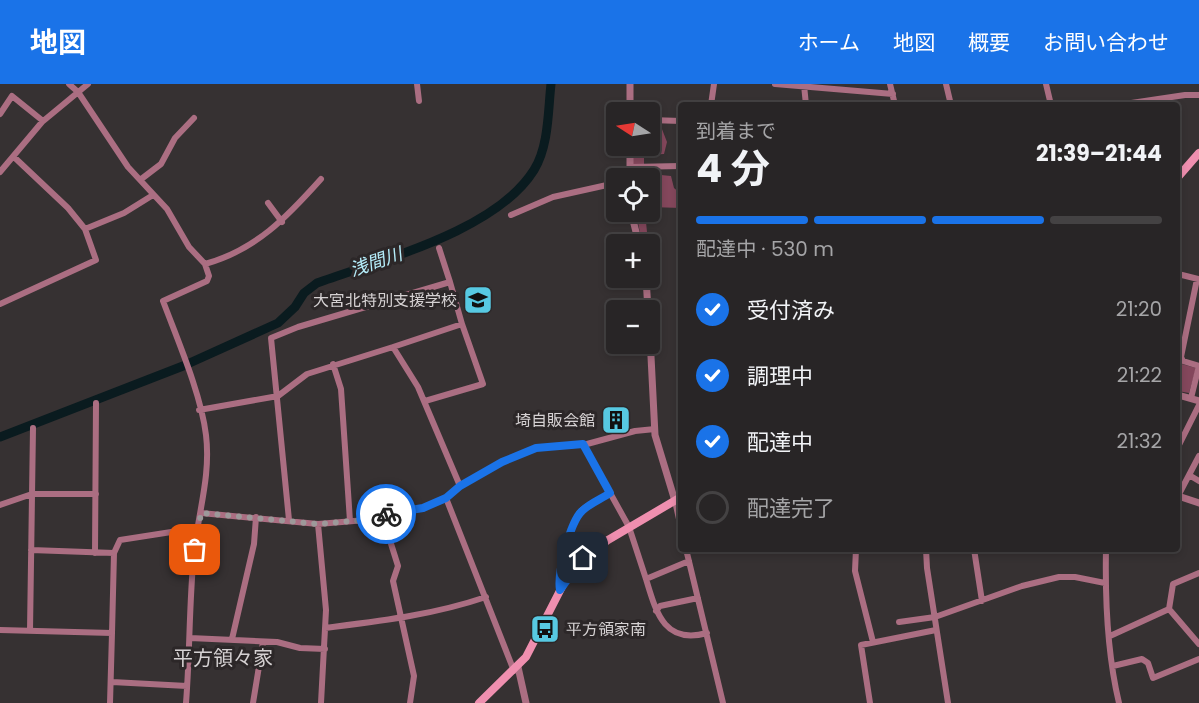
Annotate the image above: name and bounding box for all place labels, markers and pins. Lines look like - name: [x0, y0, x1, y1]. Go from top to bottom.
- school or university icon: 大宮北特別支援学校: [462, 284, 494, 316]
- place label: 大宮北特別支援学校: [313, 289, 457, 312]
- building icon: 埼自販会館: [600, 404, 632, 436]
- place label: 埼自販会館: [515, 409, 595, 432]
- pin: [169, 524, 220, 575]
- pin: [557, 532, 608, 583]
- bus stop icon: 平方領家南: [529, 613, 561, 645]
- place label: 平方領家南: [566, 618, 646, 641]

